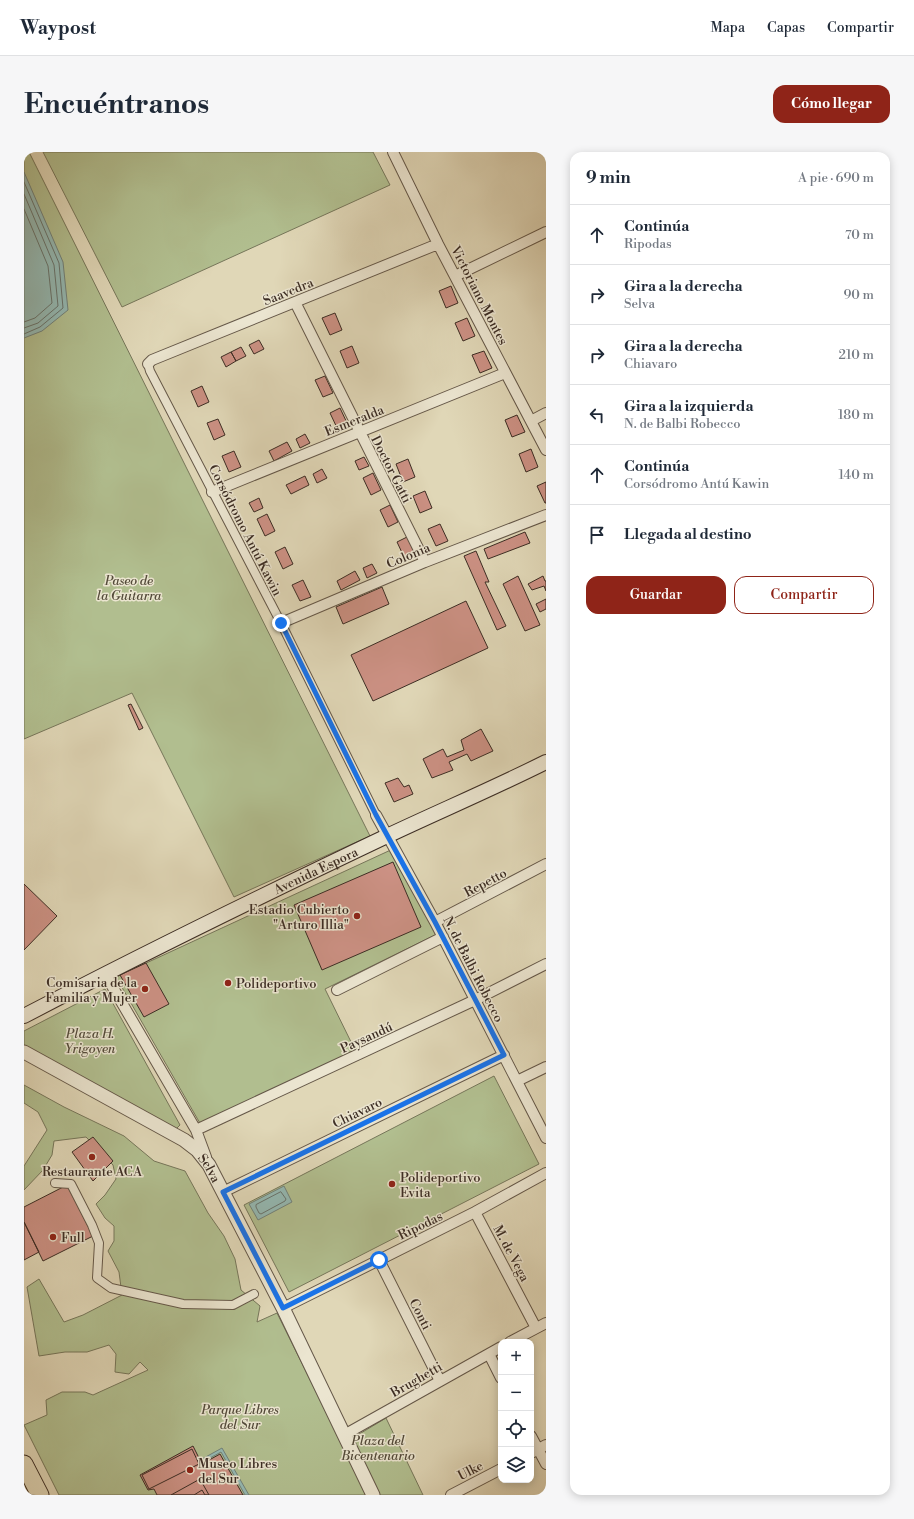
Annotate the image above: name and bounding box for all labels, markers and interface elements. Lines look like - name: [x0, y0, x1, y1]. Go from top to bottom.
- text: Waypost: [20, 16, 96, 40]
- text: Mapa: [710, 19, 745, 37]
- text: Capas: [767, 19, 805, 37]
- text: Compartir: [827, 19, 894, 37]
- button: Cómo llegar: [773, 85, 890, 123]
- text: Encuéntranos: [24, 87, 209, 122]
- text: 9 min: [586, 167, 631, 189]
- text: A pie · 690 m: [798, 170, 874, 186]
- text: Continúa: [624, 217, 689, 236]
- icon: ahead: [586, 224, 608, 246]
- text: 70 m: [845, 227, 874, 243]
- text: Ripodas: [624, 236, 672, 252]
- street label: Victoriano Montes: [447, 242, 511, 348]
- street label: Saavedra: [261, 274, 316, 309]
- text: Gira a la derecha: [624, 277, 743, 296]
- icon: right: [586, 284, 608, 306]
- text: 90 m: [843, 287, 874, 303]
- text: Selva: [624, 296, 655, 312]
- text: Gira a la derecha: [624, 337, 743, 356]
- icon: right: [586, 344, 608, 366]
- text: 210 m: [839, 347, 874, 363]
- text: Chiavaro: [624, 356, 677, 372]
- text: Gira a la izquierda: [624, 397, 754, 416]
- street label: Esmeralda: [322, 402, 387, 440]
- icon: left: [586, 404, 608, 426]
- text: 180 m: [838, 407, 874, 423]
- text: N. de Balbi Robecco: [624, 416, 741, 432]
- street label: Doctor Gatti: [367, 433, 415, 506]
- text: Continúa: [624, 457, 689, 476]
- street label: Corsódromo Antú Kawin: [205, 462, 285, 599]
- icon: ahead: [586, 464, 608, 486]
- text: 140 m: [838, 467, 874, 483]
- text: Corsódromo Antú Kawin: [624, 476, 769, 492]
- icon: arrive: [586, 524, 608, 546]
- text: Llegada al destino: [624, 525, 752, 544]
- street label: Colonia: [384, 539, 433, 572]
- park label: Paseo de la Guitarra: [97, 573, 162, 604]
- button: Guardar: [586, 576, 726, 614]
- button: Compartir: [734, 576, 874, 614]
- route end: [272, 614, 290, 632]
- street label: Avenida Espora: [270, 844, 361, 899]
- street label: Repetto: [461, 865, 509, 901]
- place label: Estadio Cubierto "Arturo Illia": [249, 902, 349, 933]
- marker: Estadio Cubierto "Arturo Illia": [352, 911, 362, 921]
- street label: N. de Balbi Robecco: [440, 914, 507, 1025]
- place label: Comisaria de la Familia y Mujer: [45, 975, 137, 1006]
- place label: Polideportivo: [236, 976, 317, 992]
- marker: Polideportivo: [223, 978, 233, 988]
- marker: Comisaria de la Familia y Mujer: [140, 984, 150, 994]
- street label: Paysandú: [338, 1019, 396, 1057]
- park label: Plaza H. Yrigoyen: [65, 1026, 116, 1057]
- street label: Chiavaro: [330, 1094, 385, 1132]
- street label: Selva: [194, 1151, 224, 1186]
- marker: Restaurante ACA: [87, 1152, 97, 1162]
- place label: Restaurante ACA: [42, 1164, 143, 1180]
- place label: Polideportivo Evita: [400, 1170, 481, 1201]
- marker: Polideportivo Evita: [387, 1179, 397, 1189]
- street label: Ripodas: [395, 1208, 446, 1244]
- street label: M. de Vega: [490, 1222, 533, 1285]
- place label: Full: [61, 1230, 85, 1246]
- marker: Full: [48, 1232, 58, 1242]
- route start: [370, 1251, 388, 1269]
- street label: Conti: [406, 1296, 435, 1333]
- map controls: [498, 1339, 534, 1483]
- button: +: [498, 1339, 534, 1375]
- street label: Brughetti: [387, 1359, 445, 1402]
- button: −: [498, 1375, 534, 1411]
- park label: Parque Libres del Sur: [200, 1402, 279, 1433]
- button: locate: [498, 1411, 534, 1447]
- park label: Plaza del Bicentenario: [340, 1433, 415, 1464]
- button: layers: [498, 1447, 534, 1483]
- place label: Museo Libres del Sur: [198, 1456, 278, 1487]
- street label: Ulke: [455, 1458, 486, 1484]
- marker: Museo Libres del Sur: [185, 1465, 195, 1475]

